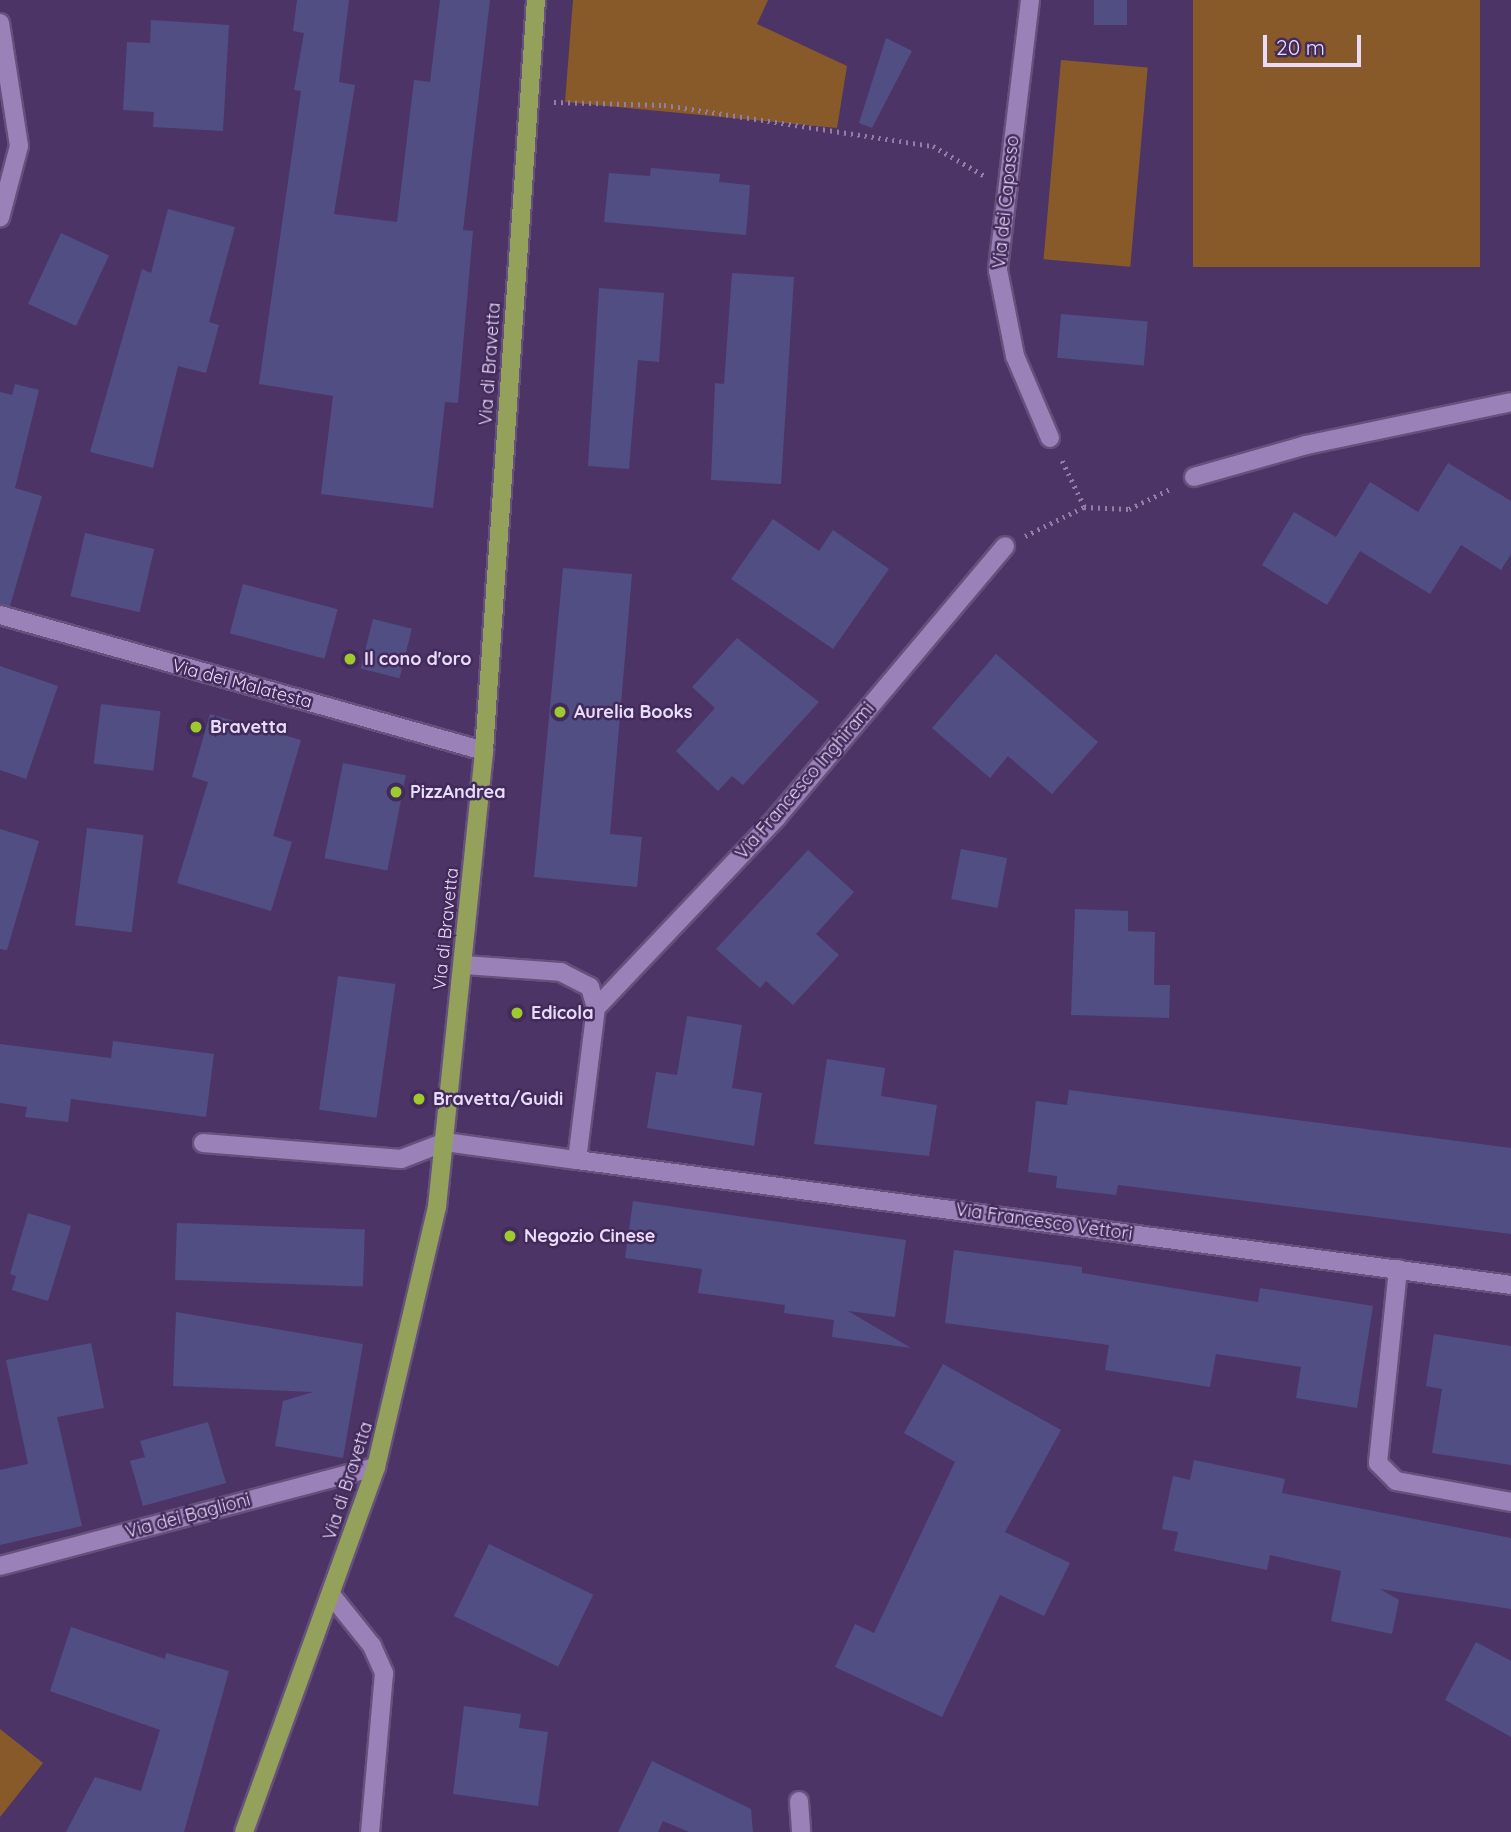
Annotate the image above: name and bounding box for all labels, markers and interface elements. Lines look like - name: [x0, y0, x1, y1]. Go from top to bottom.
- scale bar: [1266, 21, 1364, 65]
- text: 20 m: [1276, 34, 1325, 60]
- street label: Via dei Capasso: [988, 134, 1024, 270]
- street label: Via di Bravetta: [475, 302, 505, 426]
- place label: Il cono d'oro: [364, 648, 471, 670]
- marker: Il cono d'oro: [342, 651, 358, 667]
- street label: Via dei Malatesta: [170, 655, 314, 713]
- street label: Via Francesco Inghirami: [731, 698, 879, 864]
- place label: Aurelia Books: [574, 701, 692, 723]
- marker: Aurelia Books: [552, 704, 568, 720]
- place label: Bravetta: [210, 716, 287, 738]
- marker: Bravetta: [188, 719, 204, 735]
- place label: PizzAndrea: [410, 781, 505, 803]
- marker: PizzAndrea: [388, 784, 404, 800]
- street label: Via di Bravetta: [429, 867, 463, 991]
- place label: Edicola: [531, 1002, 594, 1024]
- marker: Edicola: [509, 1005, 525, 1021]
- place label: Bravetta/Guidi: [433, 1088, 563, 1110]
- marker: Bravetta/Guidi: [411, 1091, 427, 1107]
- street label: Via Francesco Vettori: [954, 1199, 1134, 1245]
- place label: Negozio Cinese: [524, 1225, 655, 1247]
- marker: Negozio Cinese: [502, 1228, 518, 1244]
- street label: Via di Bravetta: [319, 1419, 377, 1543]
- street label: Via dei Baglioni: [123, 1489, 253, 1543]

